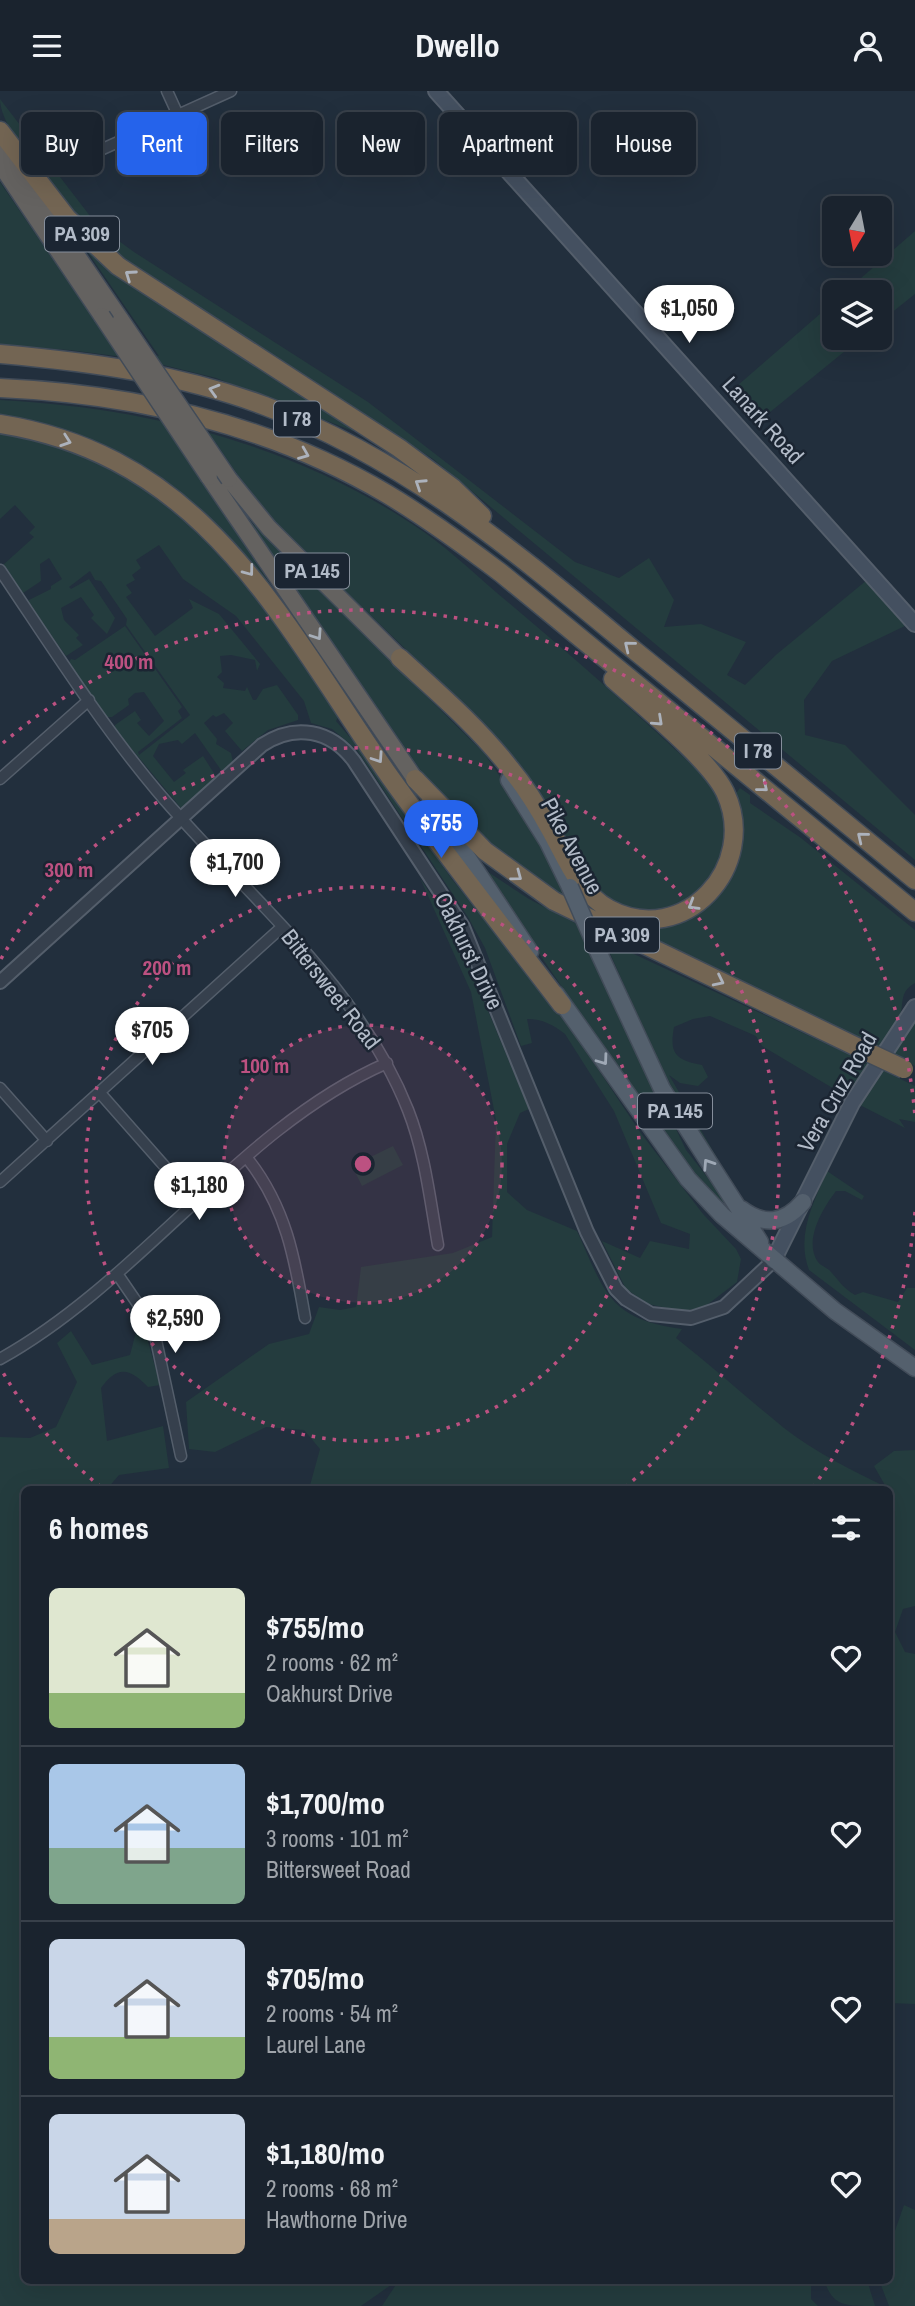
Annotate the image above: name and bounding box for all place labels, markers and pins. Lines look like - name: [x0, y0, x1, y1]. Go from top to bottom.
- pin: $1,050: [632, 285, 746, 345]
- pin: $755: [400, 801, 482, 860]
- pin: $1,700: [178, 839, 292, 899]
- pin: $705: [111, 1007, 193, 1067]
- centre of rings: [351, 1152, 375, 1176]
- pin: $1,180: [142, 1163, 256, 1222]
- pin: $2,590: [118, 1295, 232, 1355]

